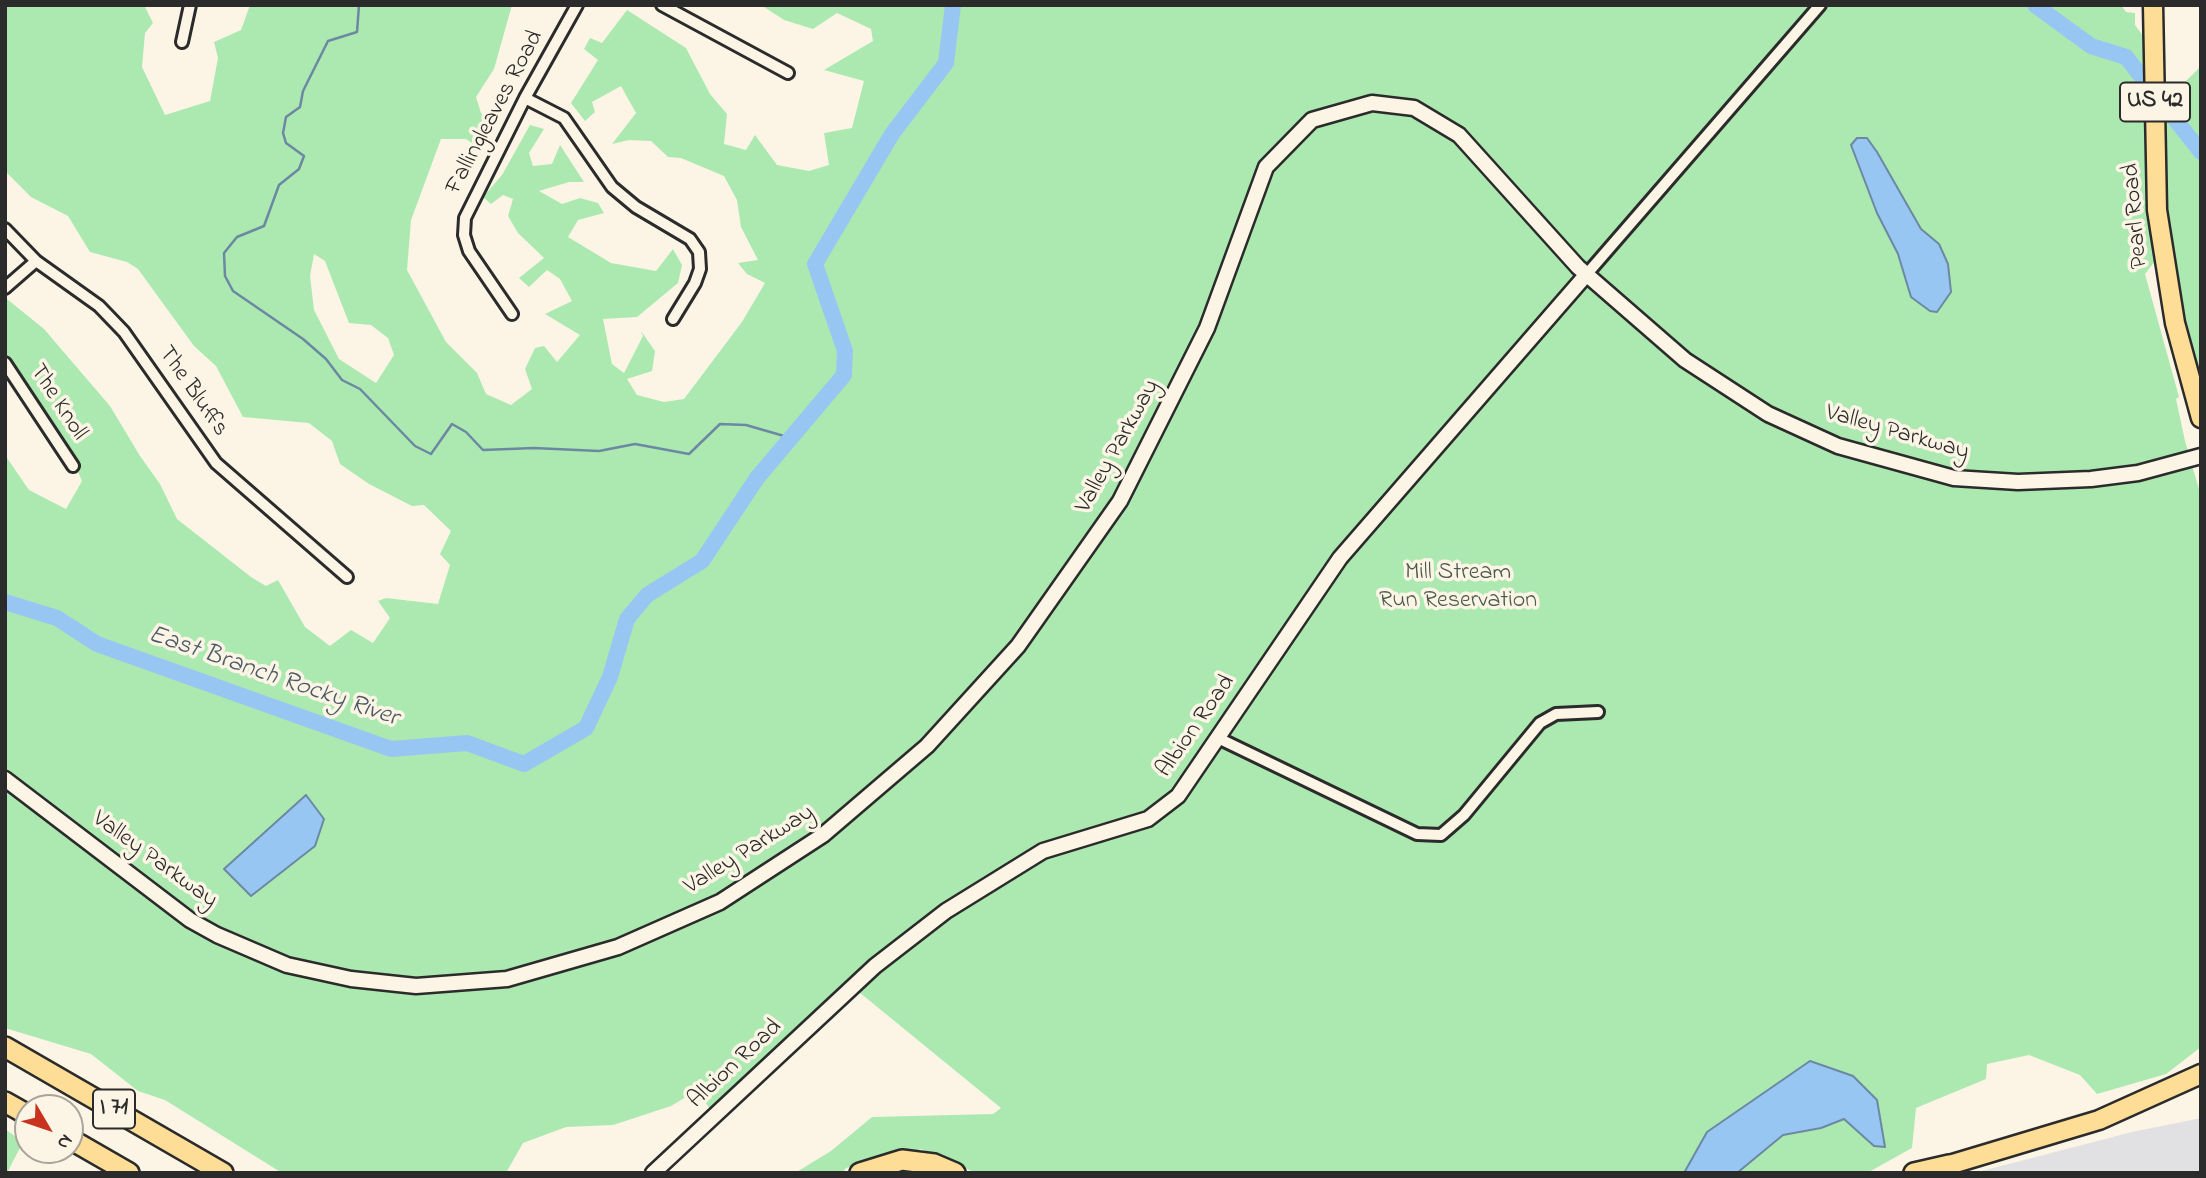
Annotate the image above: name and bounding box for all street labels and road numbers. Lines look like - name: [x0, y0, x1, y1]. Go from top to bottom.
- street label: Fallingleaves Road: [441, 26, 551, 200]
- road number: US 42: [2120, 82, 2190, 122]
- street label: Pearl Road: [2118, 162, 2156, 270]
- street label: The Bluffs: [150, 341, 234, 443]
- street label: The Knoll: [22, 359, 92, 447]
- street label: Valley Parkway: [1071, 375, 1167, 519]
- street label: Valley Parkway: [1822, 400, 1972, 468]
- street label: Albion Road: [1151, 670, 1243, 784]
- street label: Valley Parkway: [680, 800, 820, 902]
- street label: Valley Parkway: [86, 806, 222, 916]
- street label: Albion Road: [683, 1014, 789, 1116]
- road number: I 71: [93, 1090, 135, 1128]

